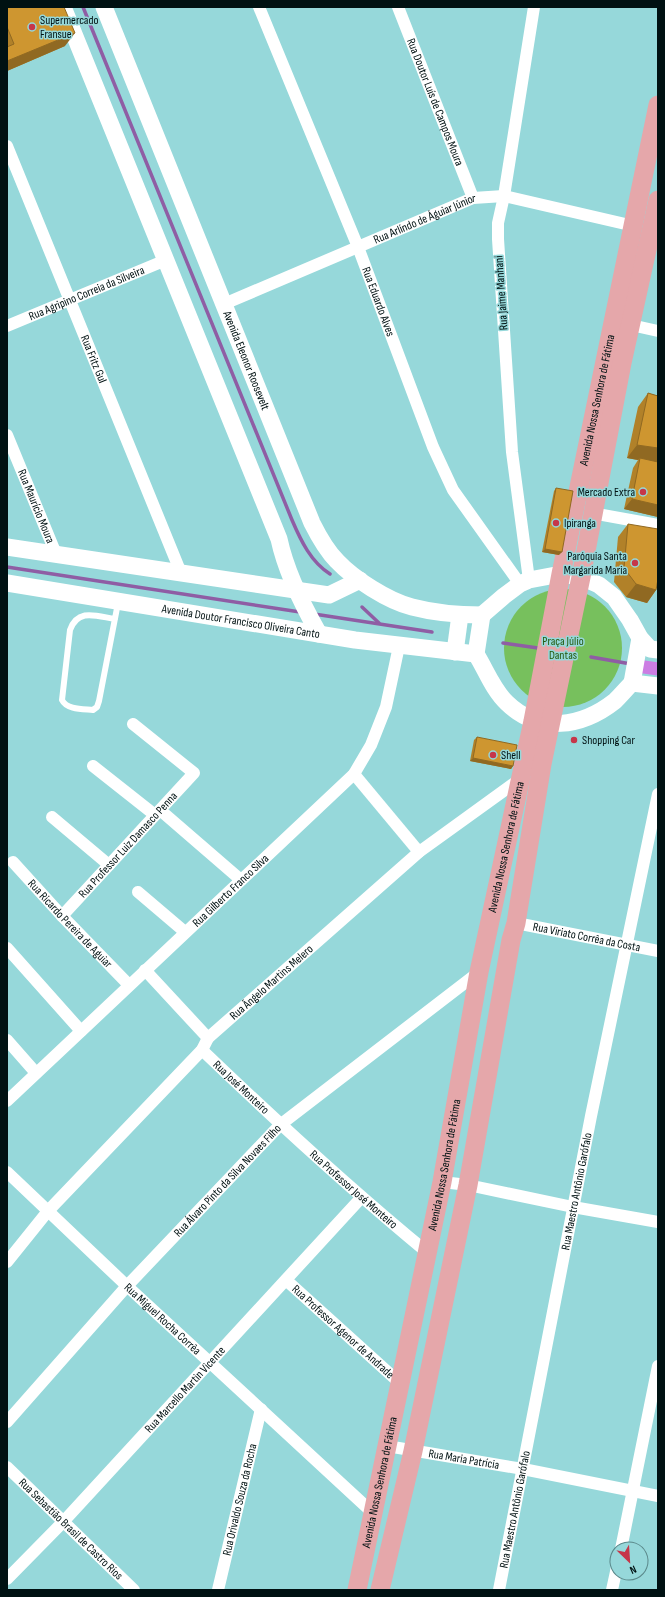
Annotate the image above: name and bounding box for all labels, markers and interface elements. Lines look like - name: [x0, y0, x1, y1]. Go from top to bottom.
- place label: Supermercado Fransue: [40, 13, 98, 42]
- marker: Supermercado Fransue: [27, 22, 37, 32]
- street label: Rua Doutor Luís de Campos Moura: [403, 36, 467, 168]
- street label: Rua Arlíndo de Águiar Júnior: [371, 191, 476, 248]
- street label: Rua Jaime Manhani: [491, 255, 512, 331]
- street label: Rua Agripino Correia da Silveira: [27, 263, 147, 324]
- street label: Rua Eduardo Alves: [358, 265, 398, 339]
- street label: Avenida Eleonor Roosevelt: [219, 308, 273, 413]
- street label: Rua Fritz Gul: [77, 333, 110, 385]
- street label: Avenida Nossa Senhora de Fátima: [576, 333, 618, 468]
- street label: Rua Maurício Moura: [14, 467, 58, 546]
- place label: Mercado Extra: [578, 485, 635, 500]
- marker: Mercado Extra: [638, 487, 648, 497]
- place label: Ipiranga: [564, 516, 596, 531]
- marker: Ipiranga: [551, 518, 561, 528]
- place label: Paróquia Santa Margarida Maria: [564, 549, 627, 578]
- marker: Paróquia Santa Margarida Maria: [630, 558, 640, 568]
- street label: Avenida Doutor Francisco Oliveira Canto: [160, 601, 321, 642]
- park label: Praça Júlio Dantas: [542, 634, 584, 663]
- place label: Shopping Car: [582, 733, 635, 748]
- marker: Shopping Car: [569, 735, 579, 745]
- place label: Shell: [501, 748, 521, 763]
- marker: Shell: [488, 750, 498, 760]
- street label: Avenida Nossa Senhora de Fátima: [485, 780, 528, 915]
- street label: Rua Professor Luiz Damasco Penna: [76, 789, 181, 901]
- street label: Rua Gilberto Franco Silva: [189, 851, 272, 930]
- street label: Rua Ricardo Pereira de Aguiar: [24, 876, 116, 972]
- street label: Rua Viriato Corrêa da Costa: [532, 920, 642, 955]
- street label: Rua Ângelo Martins Melero: [227, 942, 316, 1023]
- street label: Rua José Monteiro: [210, 1057, 272, 1118]
- street label: Avenida Nossa Senhora de Fátima: [425, 1098, 465, 1233]
- street label: Rua Álvaro Pinto da Silva Novaes Filho: [171, 1121, 285, 1240]
- street label: Rua Maestro Antônio Garófalo: [558, 1132, 596, 1252]
- street label: Rua Professor José Monteiro: [306, 1147, 400, 1232]
- street label: Rua Miguel Rocha Corrêa: [121, 1280, 204, 1359]
- street label: Rua Professor Agenor de Andrade: [289, 1282, 397, 1382]
- street label: Rua Marcello Martin Vicente: [142, 1343, 229, 1436]
- street label: Avenida Nossa Senhora de Fátima: [359, 1415, 401, 1550]
- street label: Rua Orivaldo Souza da Rocha: [219, 1442, 261, 1557]
- street label: Rua Maria Patrícia: [427, 1446, 501, 1473]
- street label: Rua Maestro Antônio Garófalo: [496, 1450, 534, 1570]
- street label: Rua Sebastião Brasil de Castro Rios: [15, 1475, 126, 1583]
- north arrow: [609, 1541, 649, 1581]
- text: N: [627, 1562, 638, 1577]

